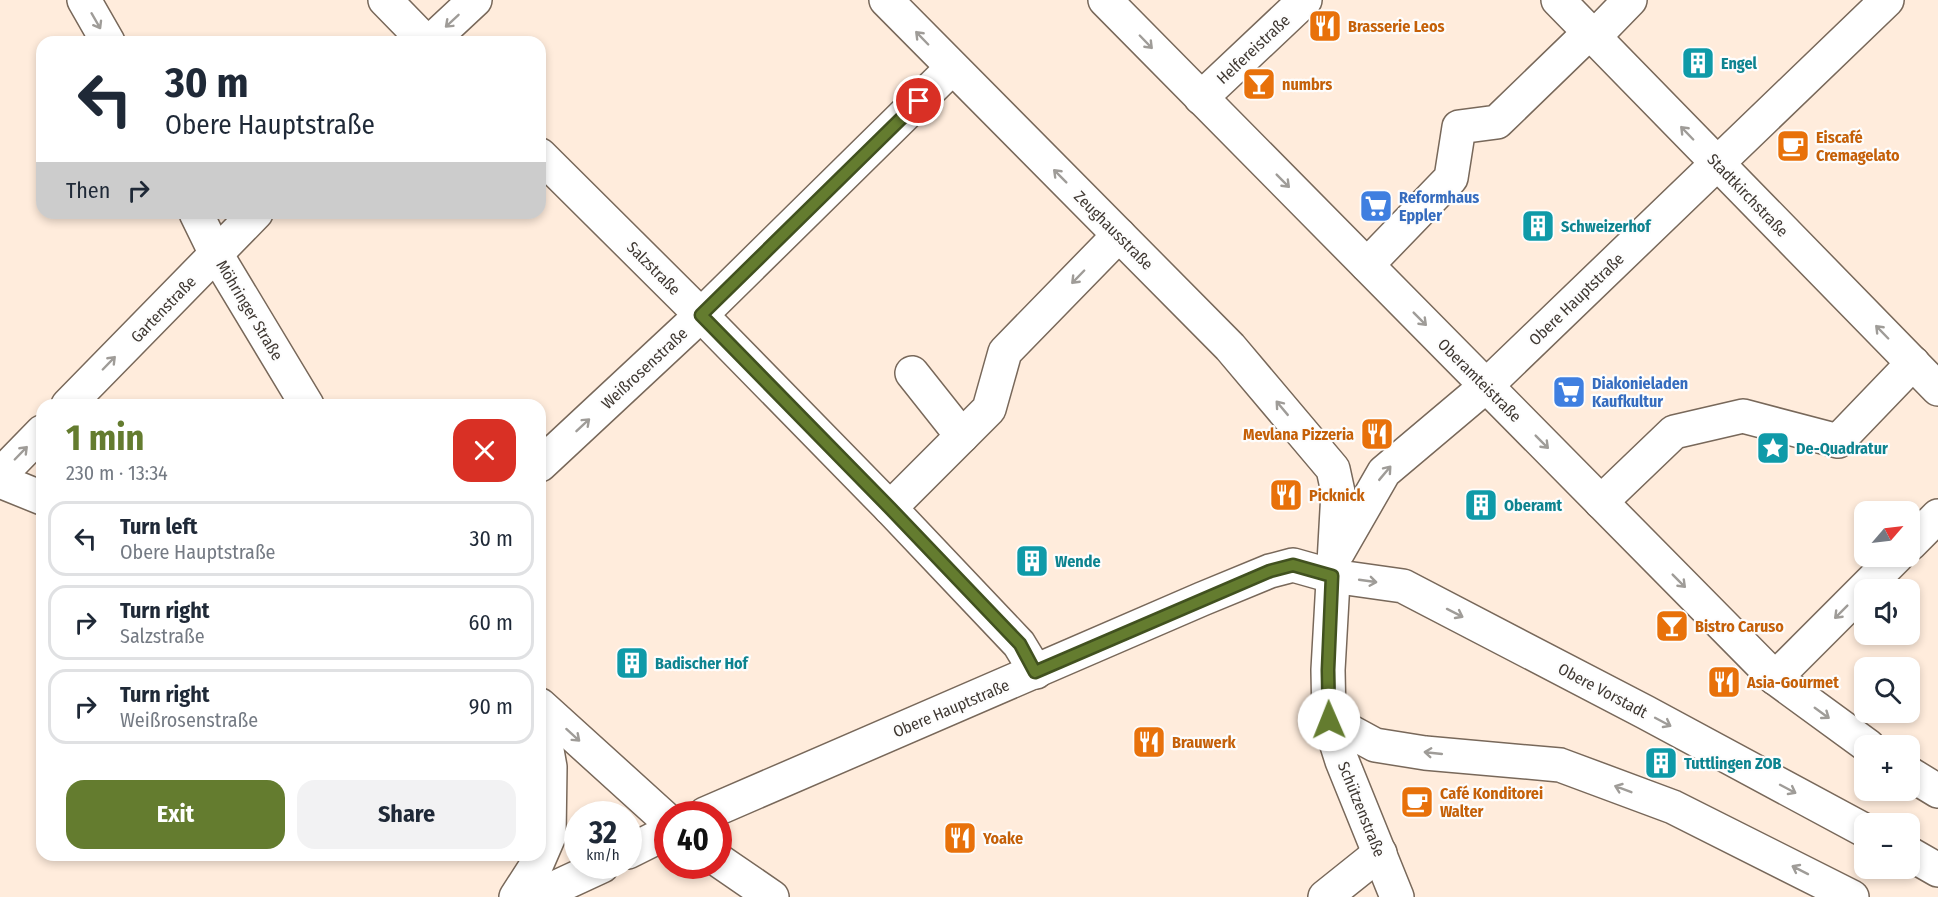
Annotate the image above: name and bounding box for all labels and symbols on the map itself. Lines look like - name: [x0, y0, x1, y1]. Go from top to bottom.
- restaurant icon: Brasserie Leos: [1307, 8, 1343, 44]
- street label: Helfereistraße: [1213, 11, 1294, 88]
- one-way arrow: [90, 12, 102, 29]
- one-way arrow: [445, 14, 460, 28]
- place label: Brasserie Leos: [1348, 17, 1444, 36]
- one-way arrow: [916, 31, 930, 46]
- one-way arrow: [1138, 34, 1153, 49]
- building icon: Engel: [1680, 45, 1716, 81]
- place label: Engel: [1721, 54, 1758, 73]
- bar icon: numbrs: [1241, 66, 1277, 102]
- pin: [893, 75, 944, 126]
- place label: numbrs: [1282, 75, 1332, 94]
- one-way arrow: [1680, 125, 1695, 140]
- cafe icon: Eiscafé Cremagelato: [1775, 128, 1811, 164]
- place label: Eiscafé Cremagelato: [1816, 128, 1900, 165]
- street label: Stadtkirchstraße: [1703, 150, 1792, 241]
- one-way arrow: [1053, 169, 1068, 183]
- one-way arrow: [1275, 173, 1290, 188]
- street label: Zeughausstraße: [1070, 187, 1157, 274]
- supermarket icon: Reformhaus Eppler: [1358, 188, 1394, 224]
- place label: Reformhaus Eppler: [1399, 188, 1479, 225]
- building icon: Schweizerhof: [1520, 208, 1556, 244]
- place label: Schweizerhof: [1561, 217, 1652, 236]
- street label: Salzstraße: [623, 238, 684, 299]
- street label: Obere Hauptstraße: [1525, 249, 1628, 349]
- street label: Möhringer Straße: [212, 257, 287, 364]
- one-way arrow: [1071, 269, 1086, 284]
- street label: Gartenstraße: [127, 272, 200, 347]
- one-way arrow: [1413, 312, 1427, 327]
- street label: Weißrosenstraße: [597, 324, 691, 413]
- one-way arrow: [1875, 325, 1890, 340]
- street label: Oberamteistraße: [1434, 335, 1525, 426]
- one-way arrow: [102, 356, 117, 371]
- supermarket icon: Diakonieladen Kaufkultur: [1551, 374, 1587, 410]
- place label: Diakonieladen Kaufkultur: [1592, 374, 1688, 411]
- one-way arrow: [1275, 400, 1288, 416]
- restaurant icon: Mevlana Pizzeria: [1359, 416, 1395, 452]
- one-way arrow: [575, 418, 590, 432]
- place label: Mevlana Pizzeria: [1243, 425, 1354, 444]
- place icon: De-Quadratur: [1755, 430, 1791, 466]
- one-way arrow: [1535, 435, 1549, 450]
- place label: De-Quadratur: [1796, 439, 1888, 458]
- one-way arrow: [14, 446, 28, 461]
- one-way arrow: [1379, 465, 1392, 481]
- restaurant icon: Picknick: [1268, 477, 1304, 513]
- place label: Picknick: [1309, 486, 1365, 505]
- building icon: Oberamt: [1463, 487, 1499, 523]
- place label: Oberamt: [1504, 496, 1562, 515]
- north arrow: [1854, 501, 1920, 567]
- building icon: Wende: [1014, 543, 1050, 579]
- place label: Wende: [1055, 552, 1101, 571]
- one-way arrow: [1672, 574, 1687, 588]
- one-way arrow: [1357, 576, 1377, 587]
- one-way arrow: [1833, 605, 1848, 620]
- one-way arrow: [1445, 608, 1463, 619]
- bar icon: Bistro Caruso: [1654, 608, 1690, 644]
- place label: Bistro Caruso: [1695, 617, 1784, 636]
- building icon: Badischer Hof: [614, 645, 650, 681]
- place label: Badischer Hof: [655, 654, 750, 673]
- street label: Obere Vorstadt: [1555, 659, 1651, 722]
- restaurant icon: Asia-Gourmet: [1706, 664, 1742, 700]
- place label: Asia-Gourmet: [1746, 673, 1839, 692]
- street label: Obere Hauptstraße: [890, 675, 1012, 742]
- position arrow: [1297, 688, 1361, 752]
- one-way arrow: [1814, 706, 1830, 719]
- one-way arrow: [1654, 716, 1671, 728]
- restaurant icon: Brauwerk: [1131, 724, 1167, 760]
- one-way arrow: [565, 728, 580, 742]
- place label: Brauwerk: [1172, 733, 1237, 752]
- building icon: Tuttlingen ZOB: [1643, 745, 1679, 781]
- one-way arrow: [1423, 747, 1443, 758]
- place label: Tuttlingen ZOB: [1684, 754, 1781, 773]
- street label: Schützenstraße: [1334, 759, 1389, 860]
- one-way arrow: [1614, 782, 1633, 793]
- one-way arrow: [1779, 783, 1796, 795]
- cafe icon: Café Konditorei Walter: [1399, 784, 1435, 820]
- place label: Café Konditorei Walter: [1440, 784, 1543, 821]
- speed limit sign: 40: [654, 801, 732, 879]
- restaurant icon: Yoake: [942, 820, 978, 856]
- place label: Yoake: [982, 829, 1023, 848]
- one-way arrow: [1791, 864, 1809, 876]

